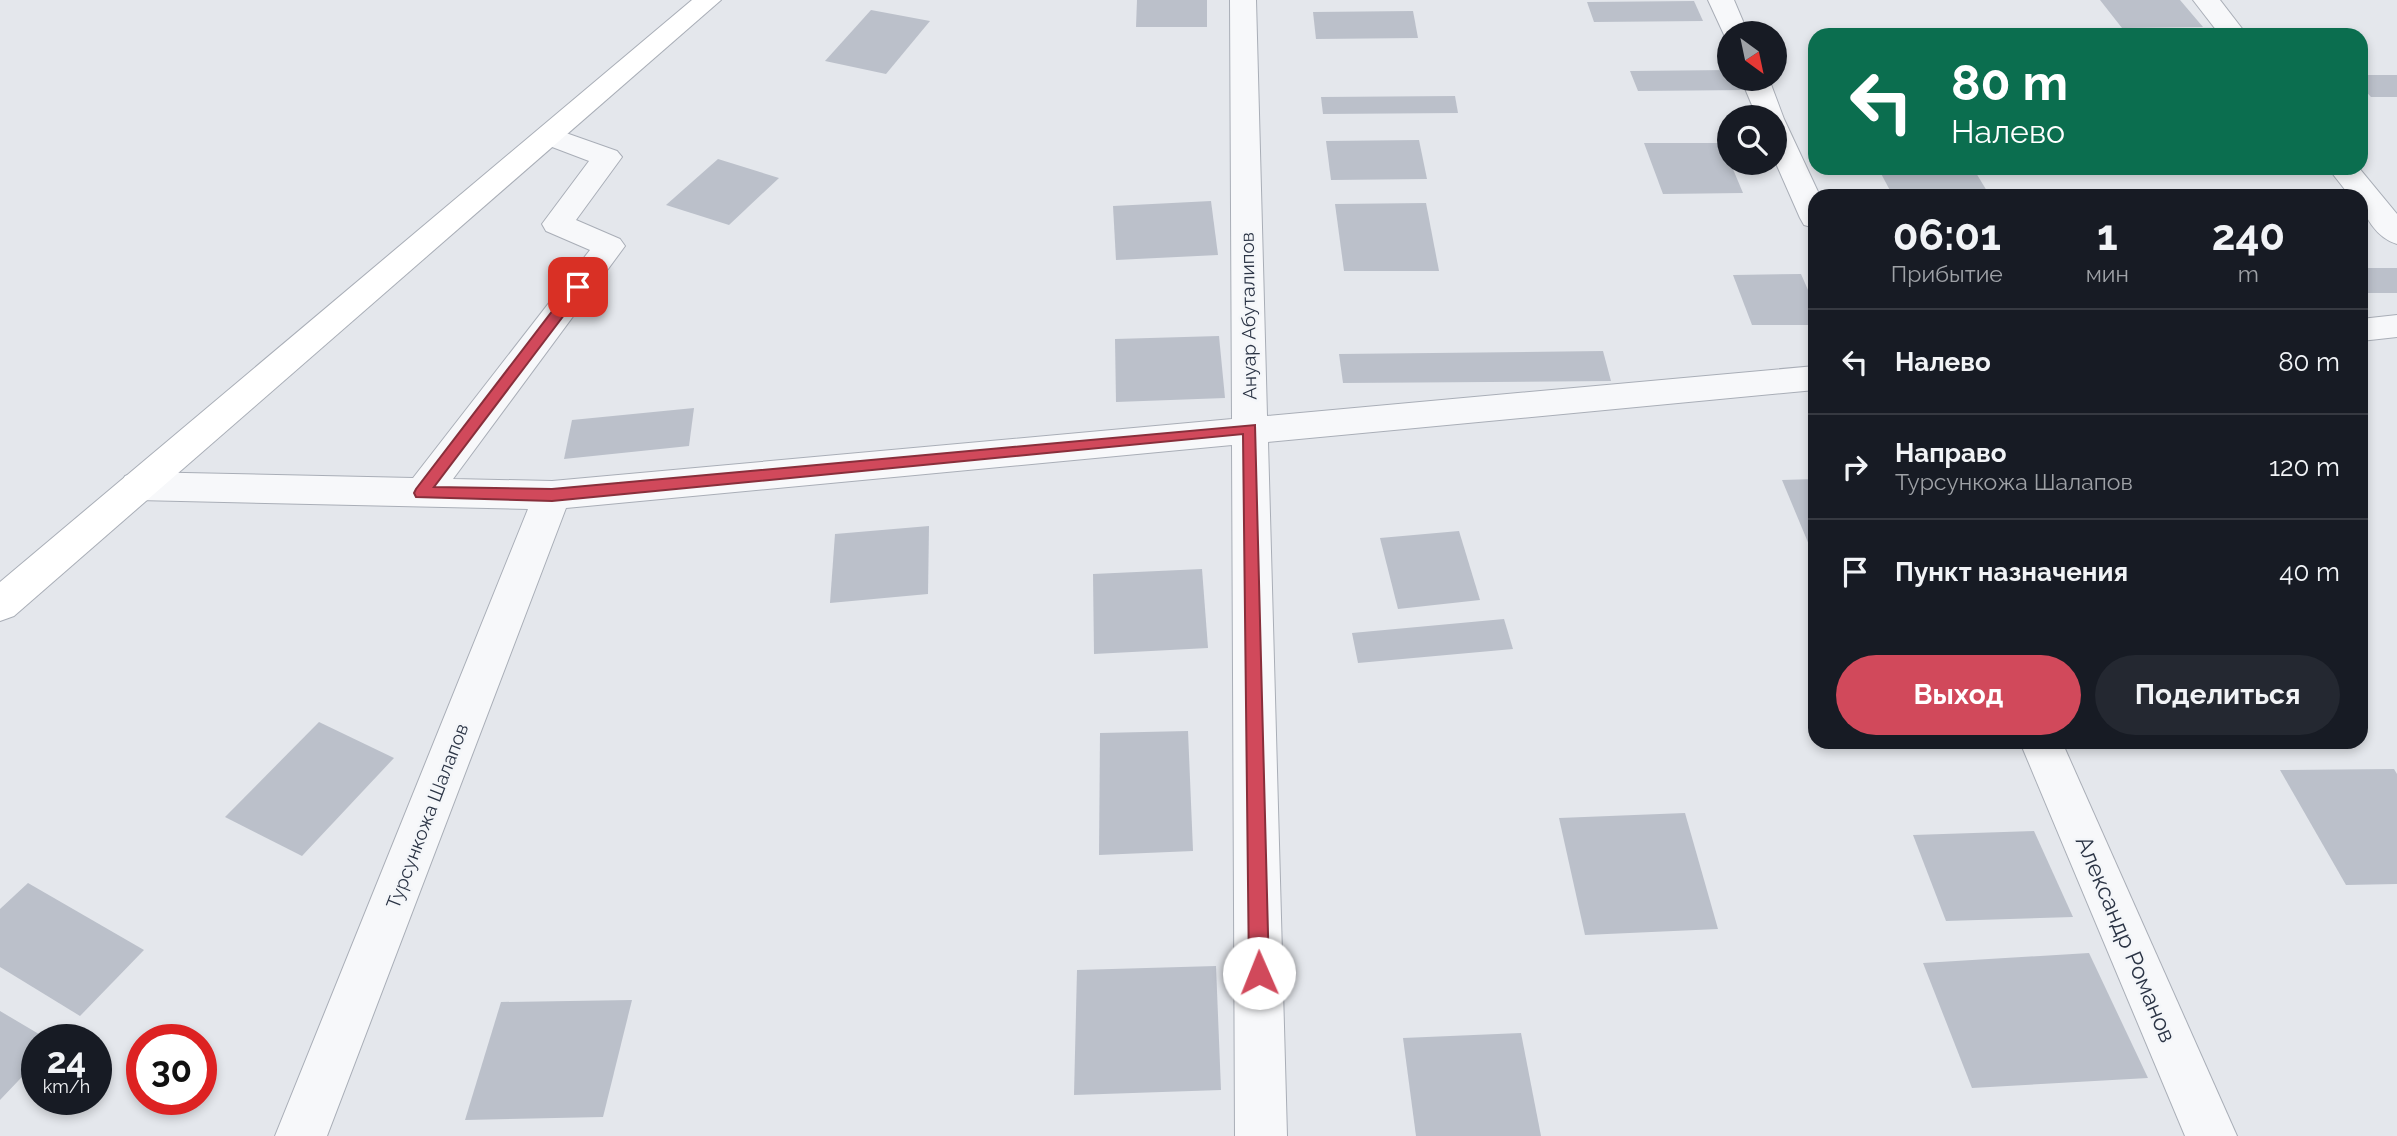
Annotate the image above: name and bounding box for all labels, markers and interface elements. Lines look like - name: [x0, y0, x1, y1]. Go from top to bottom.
- north arrow: [1717, 21, 1787, 91]
- map controls: [1717, 21, 1787, 175]
- text: 80 m: [1951, 54, 2068, 111]
- icon: left: [1836, 56, 1927, 147]
- button: search: [1717, 105, 1787, 175]
- text: Налево: [1951, 113, 2065, 150]
- text: 06:01: [1893, 211, 2001, 260]
- text: 1: [2097, 211, 2118, 260]
- text: 240: [2212, 211, 2285, 260]
- street label: Ануар Абуталипов: [1236, 232, 1260, 400]
- pin: [548, 257, 608, 317]
- text: Прибытие: [1891, 260, 2003, 287]
- text: мин: [2086, 260, 2129, 287]
- text: m: [2238, 260, 2259, 287]
- icon: arrive: [559, 268, 597, 306]
- icon: left: [1836, 343, 1874, 381]
- text: Налево: [1895, 347, 1991, 377]
- text: 80 m: [2278, 347, 2340, 377]
- text: Направо: [1895, 438, 2006, 468]
- icon: right: [1836, 448, 1874, 486]
- text: 120 m: [2269, 452, 2340, 482]
- text: Турсункожа Шалапов: [1895, 468, 2133, 495]
- icon: arrive: [1836, 553, 1874, 591]
- text: Пункт назначения: [1895, 557, 2128, 587]
- text: 40 m: [2279, 557, 2340, 587]
- button: Выход: [1836, 655, 2081, 735]
- button: Поделиться: [2095, 655, 2340, 735]
- street label: Турсункожа Шалапов: [382, 720, 472, 912]
- street label: Александр Романов: [2071, 832, 2182, 1046]
- position arrow: [1222, 936, 1296, 1010]
- speed limit sign: 30: [126, 1024, 217, 1115]
- text: 24: [47, 1040, 86, 1081]
- text: km/h: [43, 1076, 90, 1097]

